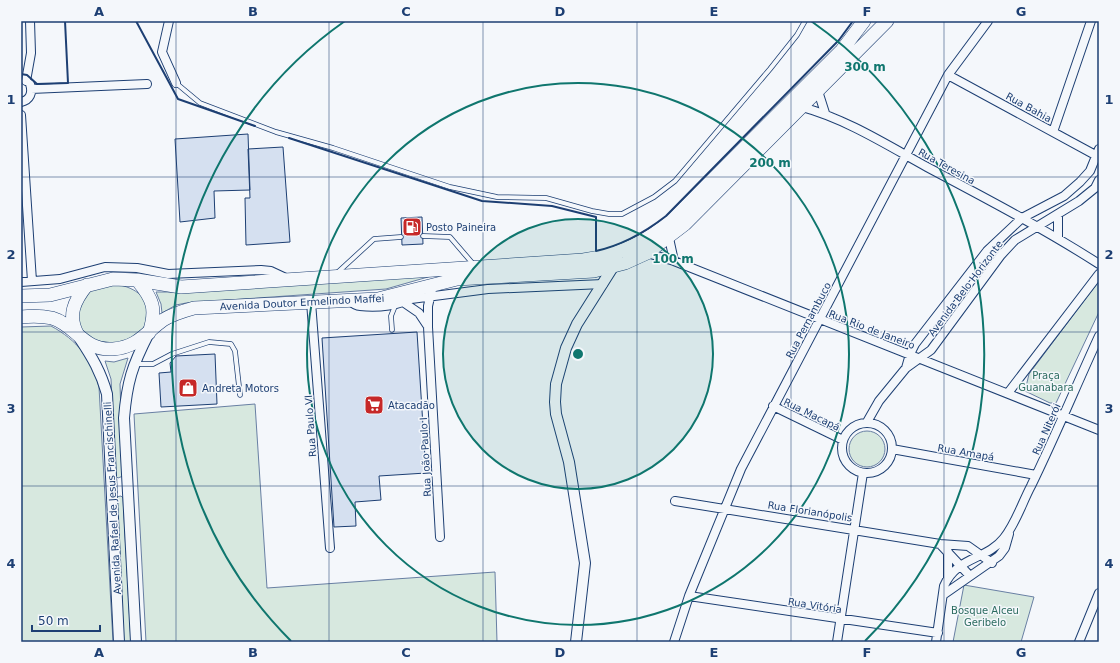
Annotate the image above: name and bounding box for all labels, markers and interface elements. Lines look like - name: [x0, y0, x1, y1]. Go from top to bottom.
- text: A: [94, 4, 104, 19]
- text: B: [248, 4, 258, 19]
- text: C: [401, 4, 411, 19]
- text: D: [555, 4, 566, 19]
- text: E: [710, 4, 718, 19]
- text: F: [863, 4, 871, 19]
- text: G: [1016, 4, 1026, 19]
- text: 300 m: [844, 60, 886, 74]
- street label: Rua Bahia: [1004, 90, 1053, 124]
- text: 1: [6, 92, 16, 107]
- text: 1: [1104, 92, 1114, 107]
- street label: Rua Teresina: [916, 146, 977, 187]
- text: 200 m: [749, 156, 791, 170]
- fuel station icon: Posto Paineira: [401, 216, 423, 238]
- place label: Posto Paineira: [426, 222, 496, 233]
- street label: Avenida Belo Horizonte: [926, 238, 1005, 338]
- text: 2: [6, 247, 16, 262]
- text: 2: [1104, 247, 1114, 262]
- text: 100 m: [652, 252, 694, 266]
- street label: Rua Pernambuco: [784, 280, 833, 360]
- street label: Avenida Doutor Ermelindo Maffei: [219, 293, 385, 312]
- street label: Rua Rio de Janeiro: [827, 308, 916, 351]
- centre of rings: [571, 347, 585, 361]
- park label: Praça Guanabara: [1018, 370, 1074, 393]
- shop icon: Andreta Motors: [177, 377, 199, 399]
- place label: Andreta Motors: [202, 383, 279, 394]
- supermarket icon: Atacadão: [363, 394, 385, 416]
- street label: Rua Paulo VI: [303, 395, 318, 457]
- street label: Rua Macapá: [782, 396, 842, 433]
- place label: Atacadão: [388, 400, 435, 411]
- text: 3: [6, 401, 16, 416]
- street label: Avenida Rafael de Jesus Francischinelli: [102, 401, 123, 595]
- text: 3: [1104, 401, 1114, 416]
- street label: Rua Niterói: [1030, 402, 1063, 457]
- street label: Rua João Paulo I: [418, 417, 433, 497]
- street label: Rua Amapá: [937, 442, 995, 463]
- street label: Rua Florianópolis: [767, 499, 853, 524]
- text: 4: [6, 556, 16, 571]
- text: 4: [1104, 556, 1114, 571]
- street label: Rua Vitória: [787, 596, 843, 615]
- park label: Bosque Alceu Geribelo: [951, 605, 1019, 628]
- scale bar: [32, 607, 100, 633]
- text: 50 m: [38, 614, 69, 628]
- text: A: [94, 645, 104, 660]
- text: B: [248, 645, 258, 660]
- text: C: [401, 645, 411, 660]
- text: D: [555, 645, 566, 660]
- text: E: [710, 645, 718, 660]
- text: F: [863, 645, 871, 660]
- text: G: [1016, 645, 1026, 660]

